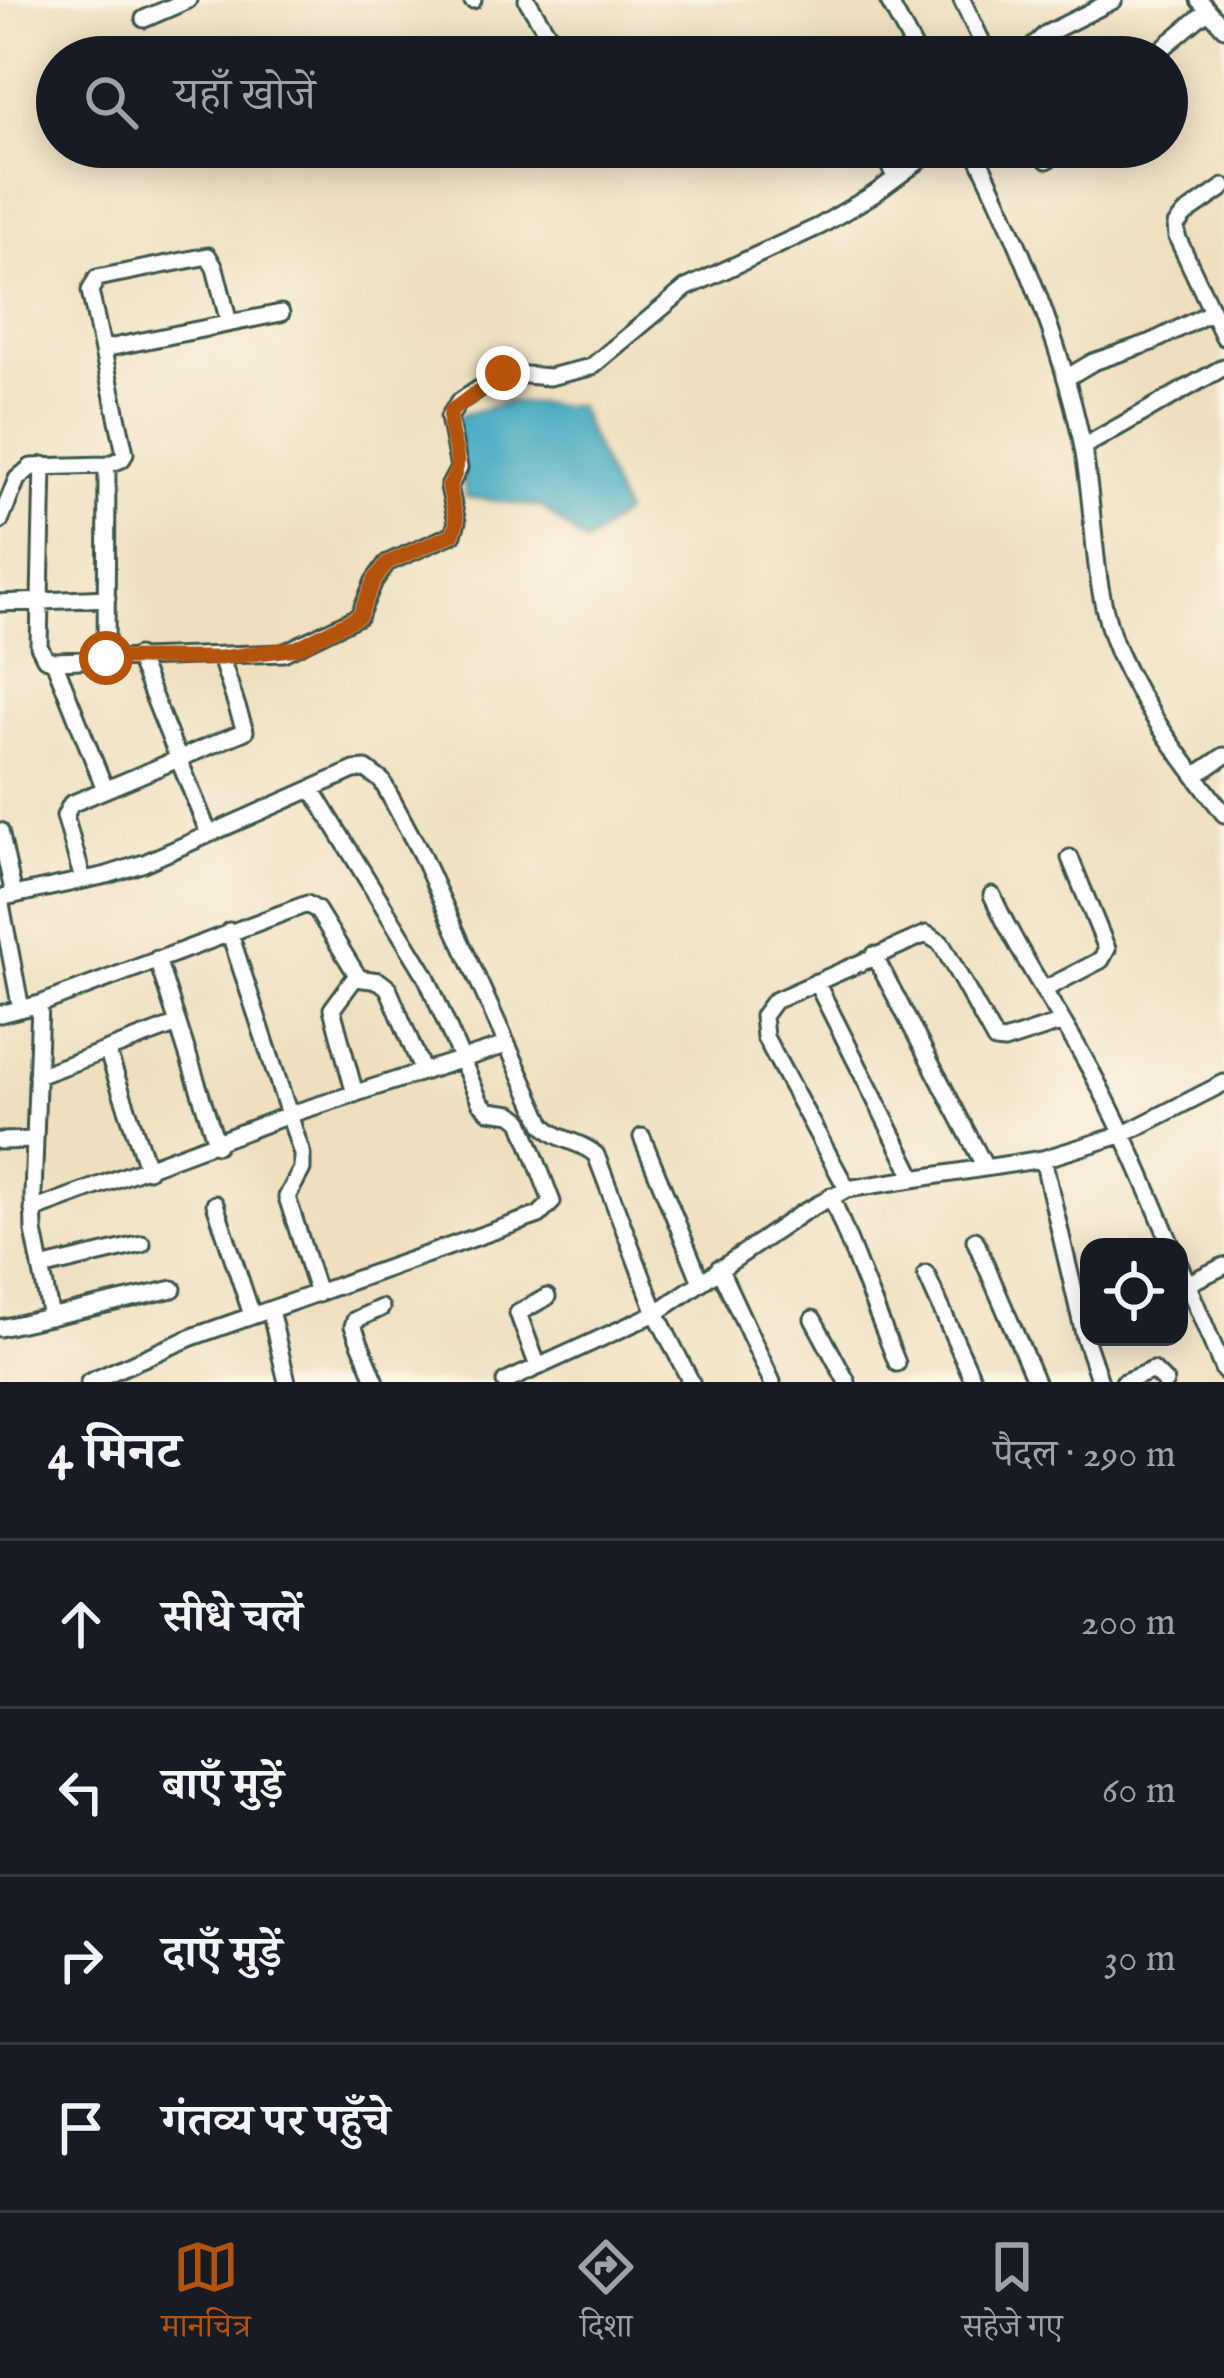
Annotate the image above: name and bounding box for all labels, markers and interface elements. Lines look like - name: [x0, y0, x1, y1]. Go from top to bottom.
- search box: [36, 36, 1188, 168]
- text: यहाँ खोजें: [174, 68, 316, 125]
- icon: search: [78, 69, 144, 135]
- route end: [476, 346, 530, 400]
- route start: [79, 631, 133, 685]
- map controls: [1080, 1238, 1188, 1346]
- button: locate: [1080, 1238, 1188, 1346]
- text: 4 मिनट: [48, 1422, 181, 1487]
- text: पैदल · 290 m: [993, 1431, 1176, 1480]
- text: सीधे चलें: [162, 1590, 302, 1647]
- icon: ahead: [48, 1591, 114, 1657]
- text: 200 m: [1081, 1599, 1176, 1648]
- text: बाएँ मुड़ें: [162, 1758, 283, 1815]
- icon: left: [48, 1759, 114, 1825]
- text: 60 m: [1102, 1767, 1176, 1816]
- text: दाएँ मुड़ें: [162, 1926, 282, 1983]
- icon: right: [48, 1927, 114, 1993]
- text: 30 m: [1104, 1935, 1176, 1984]
- text: गंतव्य पर पहुँचे: [162, 2094, 390, 2151]
- icon: arrive: [48, 2095, 114, 2161]
- tab: मानचित्र: [161, 2234, 251, 2358]
- tab: दिशा: [573, 2234, 639, 2358]
- tab: सहेजे गए: [962, 2234, 1063, 2358]

